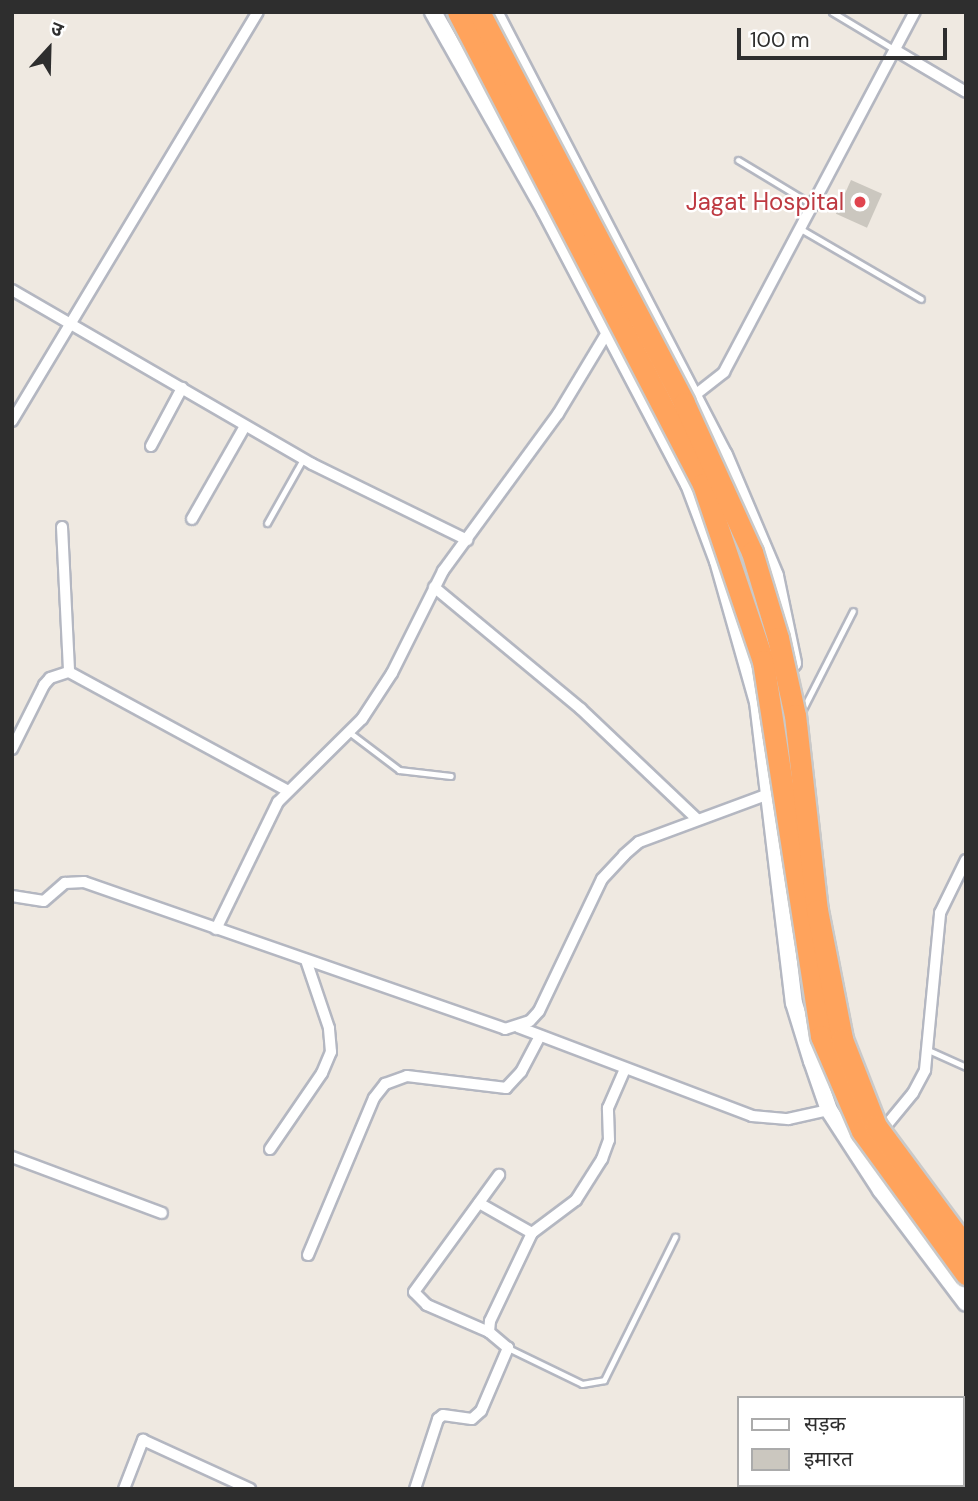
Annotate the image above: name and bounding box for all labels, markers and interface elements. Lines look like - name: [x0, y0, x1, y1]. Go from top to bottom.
- north arrow: [14, 14, 84, 84]
- scale bar: [740, 14, 950, 58]
- text: उ: [47, 15, 67, 43]
- text: 100 m: [750, 26, 810, 54]
- place label: Jagat Hospital: [686, 188, 844, 216]
- marker: Jagat Hospital: [850, 192, 870, 212]
- legend: [736, 1396, 964, 1487]
- text: सड़क: [804, 1410, 846, 1438]
- text: इमारत: [804, 1445, 853, 1473]

